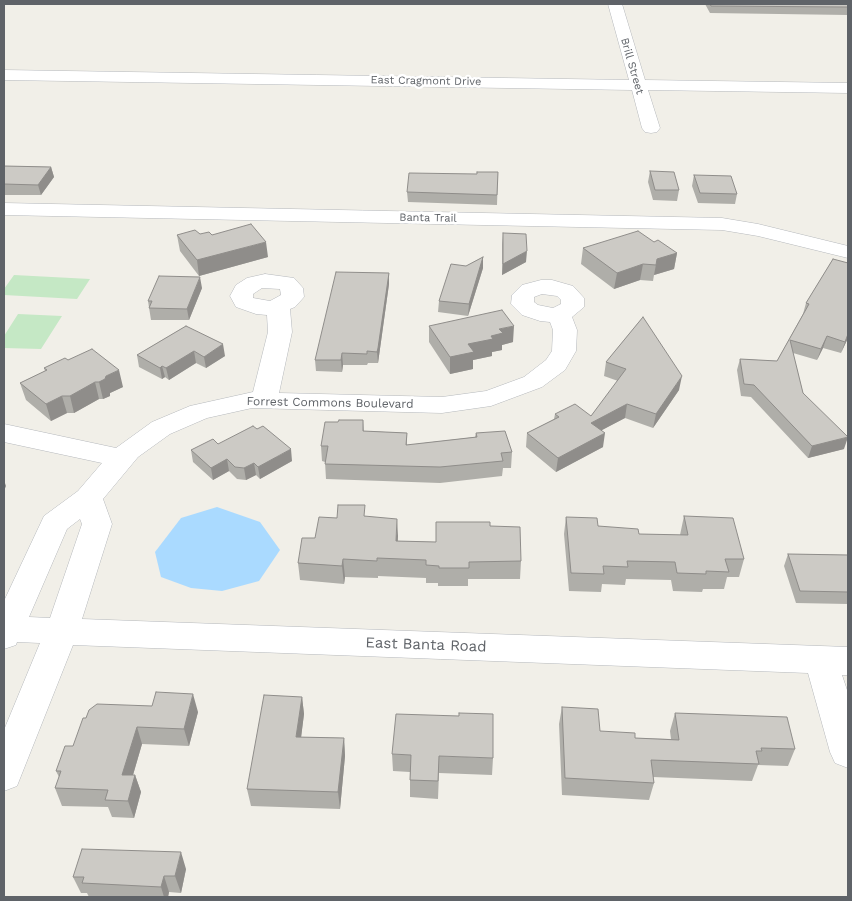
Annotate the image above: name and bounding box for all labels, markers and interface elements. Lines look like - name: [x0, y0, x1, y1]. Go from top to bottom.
- street label: Brill Street: [618, 36, 646, 96]
- street label: East Cragmont Drive: [370, 73, 482, 89]
- street label: Banta Trail: [399, 211, 457, 225]
- street label: Forrest Commons Boulevard: [246, 394, 414, 412]
- street label: East Banta Road: [365, 634, 487, 656]

